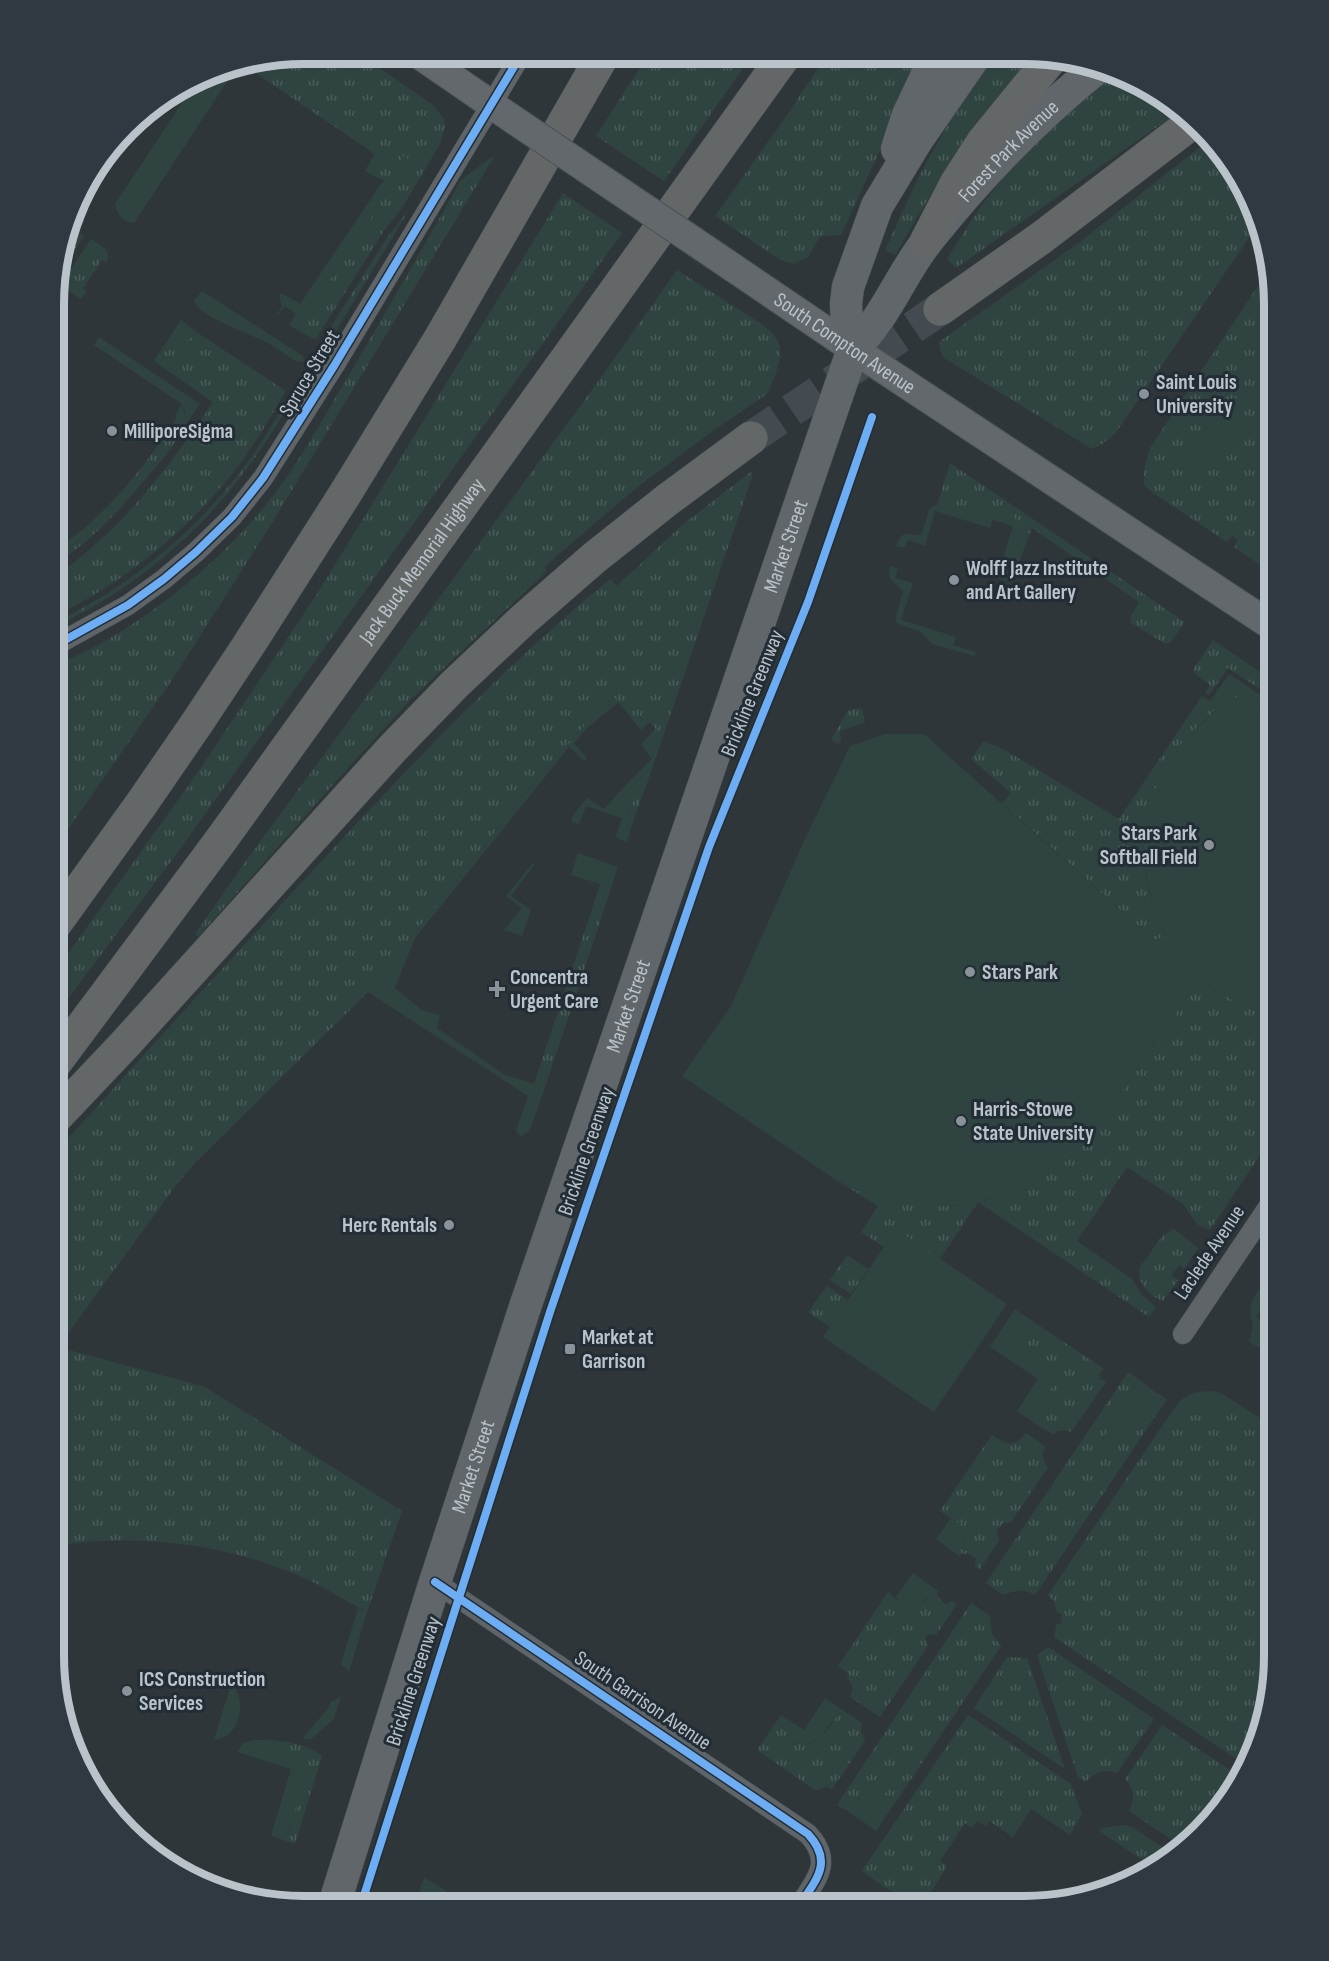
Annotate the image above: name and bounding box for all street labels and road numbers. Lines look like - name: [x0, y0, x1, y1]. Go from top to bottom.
- street label: Forest Park Avenue: [953, 95, 1064, 208]
- street label: South Compton Avenue: [769, 287, 920, 400]
- street label: Spruce Street: [274, 325, 345, 421]
- street label: Jack Buck Memorial Highway: [354, 473, 490, 649]
- street label: Market Street: [758, 496, 813, 596]
- street label: Brickline Greenway: [716, 626, 789, 760]
- street label: Market Street: [601, 956, 656, 1056]
- street label: Brickline Greenway: [553, 1084, 620, 1219]
- street label: Laclede Avenue: [1169, 1200, 1250, 1304]
- street label: Market Street: [446, 1417, 500, 1516]
- street label: Brickline Greenway: [381, 1613, 446, 1749]
- street label: South Garrison Avenue: [570, 1645, 716, 1755]

